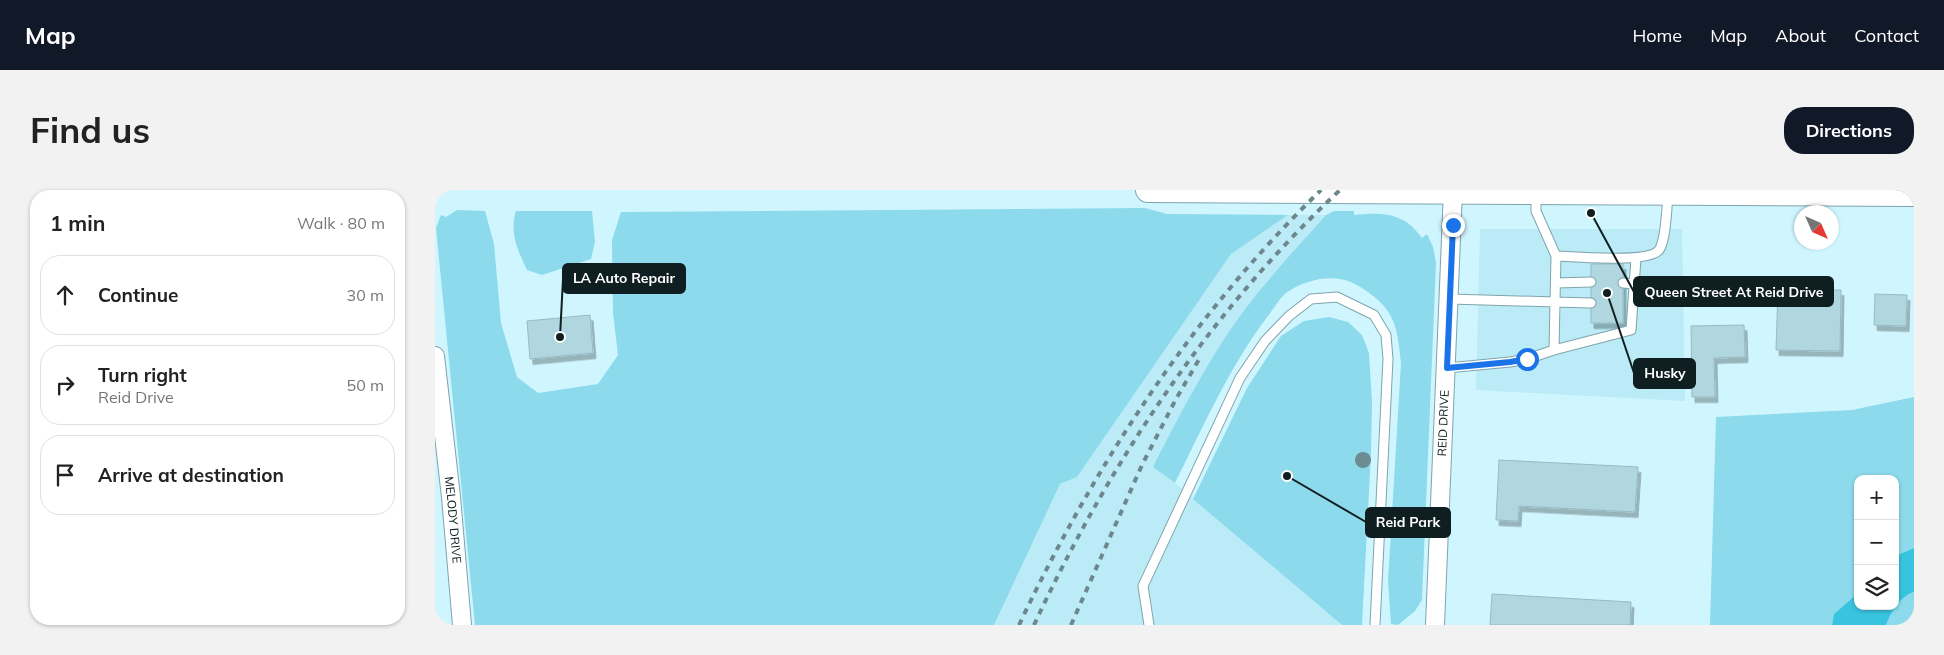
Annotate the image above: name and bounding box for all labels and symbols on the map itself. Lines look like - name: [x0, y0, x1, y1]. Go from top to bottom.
- north arrow: [1794, 205, 1839, 250]
- route end: [1442, 214, 1465, 237]
- callout: LA Auto Repair: [563, 264, 685, 293]
- text: LA Auto Repair: [573, 269, 675, 287]
- callout: Queen Street At Reid Drive: [1634, 277, 1833, 306]
- text: Queen Street At Reid Drive: [1645, 283, 1824, 301]
- route start: [1516, 348, 1539, 371]
- callout: Husky: [1634, 359, 1695, 388]
- text: Husky: [1644, 364, 1686, 382]
- street label: REID DRIVE: [1434, 390, 1452, 457]
- street label: MELODY DRIVE: [442, 476, 465, 564]
- callout: Reid Park: [1366, 508, 1450, 537]
- text: Reid Park: [1376, 513, 1440, 531]

